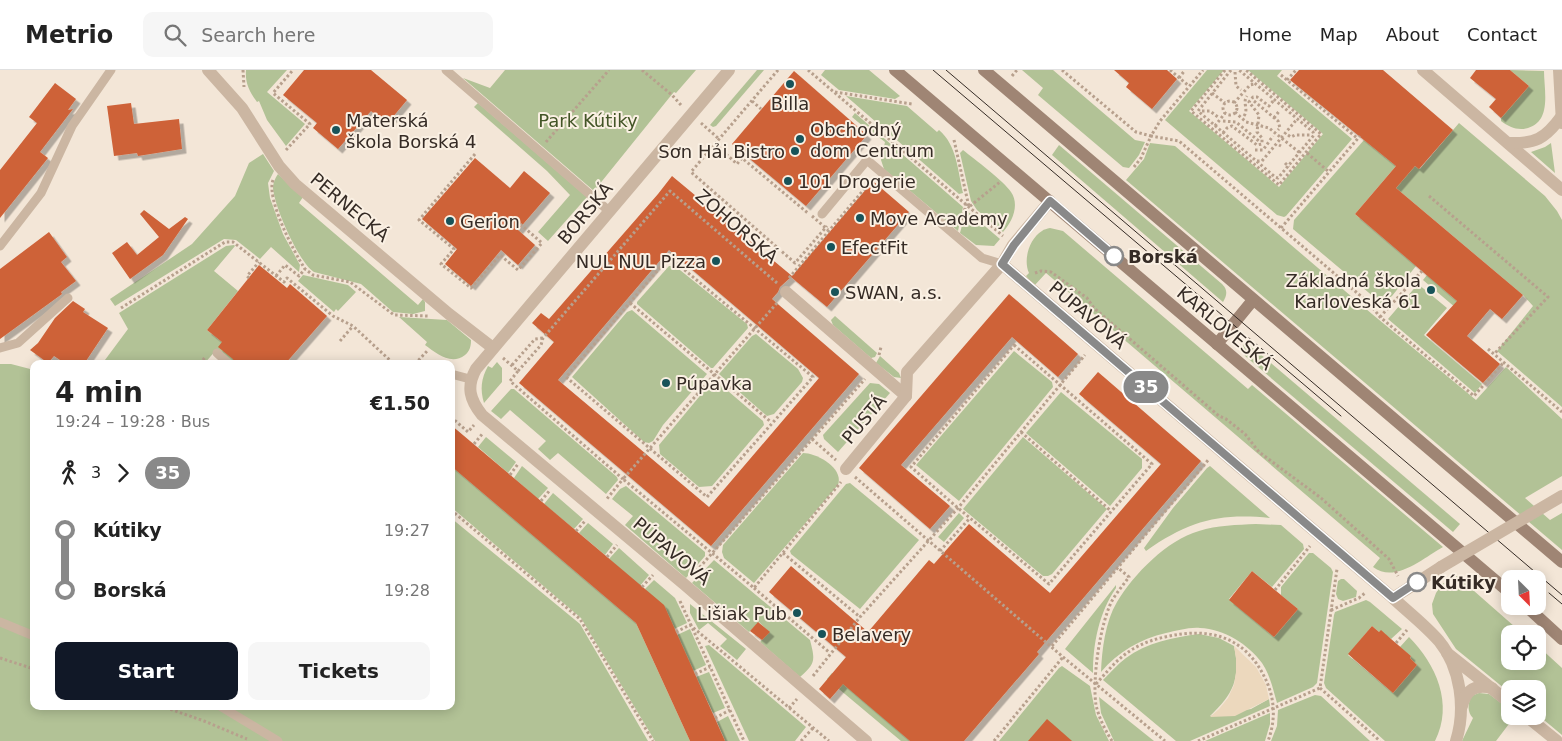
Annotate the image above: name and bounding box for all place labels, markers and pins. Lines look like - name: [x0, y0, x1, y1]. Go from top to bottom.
- marker: Billa: [784, 78, 796, 90]
- place label: Billa: [771, 93, 809, 114]
- place label: Materská škola Borská 4: [346, 110, 476, 152]
- place label: Obchodný dom Centrum: [810, 119, 934, 161]
- marker: Materská škola Borská 4: [330, 124, 342, 136]
- marker: Obchodný dom Centrum: [794, 133, 806, 145]
- place label: Sơn Hải Bistro: [658, 141, 785, 162]
- marker: Sơn Hải Bistro: [789, 145, 801, 157]
- place label: 101 Drogerie: [798, 171, 916, 192]
- marker: 101 Drogerie: [782, 175, 794, 187]
- place label: Move Academy: [870, 208, 1008, 229]
- place label: Gerion: [460, 211, 520, 232]
- marker: Move Academy: [854, 212, 866, 224]
- marker: Gerion: [444, 215, 456, 227]
- place label: EfectFit: [841, 237, 908, 258]
- marker: EfectFit: [825, 241, 837, 253]
- marker: Borská: [1104, 246, 1124, 266]
- place label: Borská: [1128, 246, 1198, 267]
- place label: NUL NUL Pizza: [576, 251, 706, 272]
- marker: NUL NUL Pizza: [710, 255, 722, 267]
- place label: Základná škola Karloveská 61: [1285, 270, 1421, 312]
- place label: SWAN, a.s.: [845, 282, 942, 303]
- marker: Základná škola Karloveská 61: [1425, 284, 1437, 296]
- marker: SWAN, a.s.: [829, 286, 841, 298]
- place label: Púpavka: [676, 373, 752, 394]
- marker: Púpavka: [660, 377, 672, 389]
- marker: Kútiky: [1407, 572, 1427, 592]
- place label: Kútiky: [1431, 572, 1496, 593]
- place label: Lišiak Pub: [697, 603, 787, 624]
- marker: Lišiak Pub: [791, 607, 803, 619]
- place label: Belavery: [832, 624, 912, 645]
- marker: Belavery: [816, 628, 828, 640]

